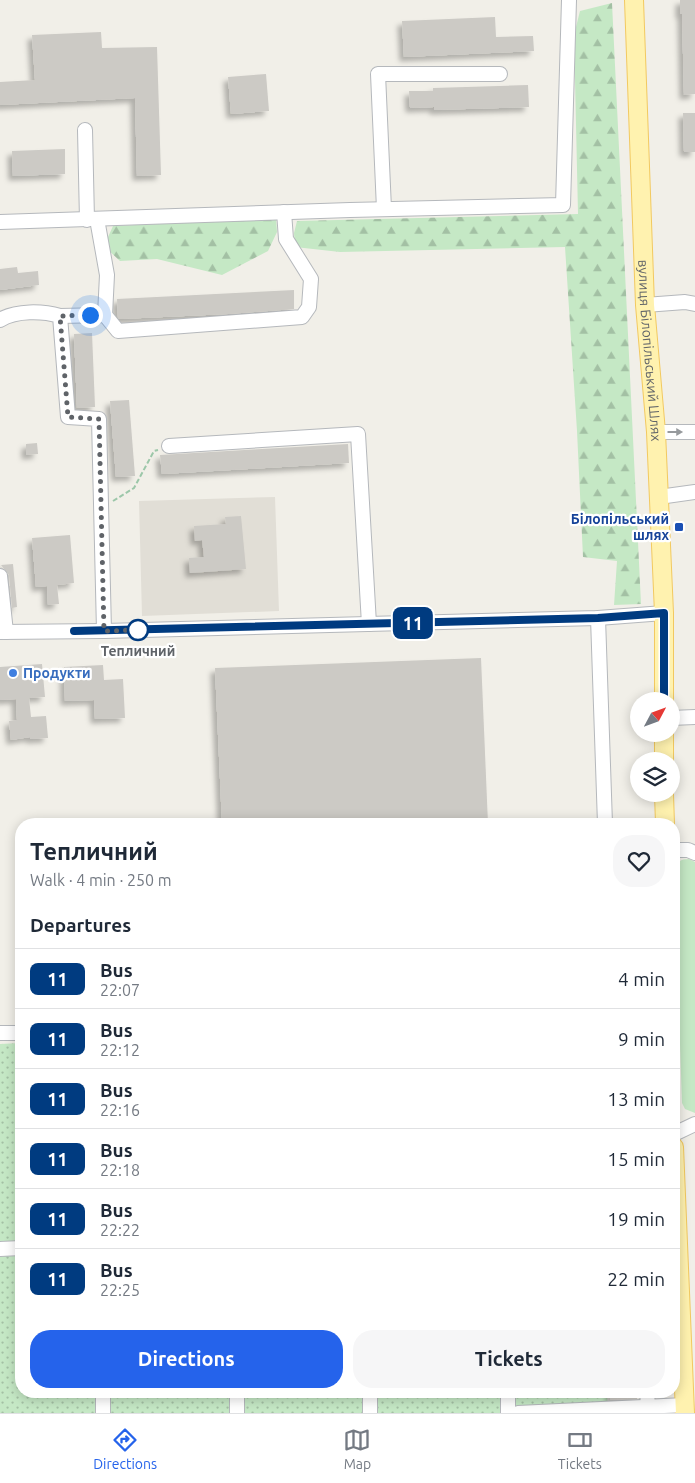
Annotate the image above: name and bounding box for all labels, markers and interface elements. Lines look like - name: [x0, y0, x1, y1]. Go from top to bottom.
- street label: вулиця Білопільський Шлях: [635, 259, 664, 442]
- your location: [78, 303, 103, 328]
- one-way arrow: [668, 428, 684, 436]
- place label: Білопільський шлях: [571, 511, 669, 543]
- marker: Білопільський шлях: [673, 521, 685, 533]
- line badge: 11: [390, 607, 436, 639]
- text: 11: [403, 613, 423, 633]
- marker: Тепличний: [127, 619, 149, 641]
- place label: Тепличний: [101, 643, 175, 659]
- place label: Продукти: [23, 665, 91, 681]
- marker: Продукти: [7, 667, 19, 679]
- north arrow: [630, 692, 680, 742]
- map controls: [630, 692, 680, 802]
- button: layers: [630, 752, 680, 802]
- button: heart: [613, 835, 665, 887]
- text: Тепличний: [30, 838, 158, 865]
- text: Walk · 4 min · 250 m: [30, 871, 172, 889]
- text: Departures: [30, 914, 131, 936]
- text: Bus: [100, 959, 133, 981]
- text: 4 min: [618, 968, 665, 990]
- text: 11: [47, 969, 68, 989]
- text: 22:07: [100, 981, 140, 999]
- text: Bus: [100, 1019, 133, 1041]
- text: 9 min: [618, 1028, 665, 1050]
- text: 11: [47, 1029, 68, 1049]
- text: 22:12: [100, 1041, 140, 1059]
- text: Bus: [100, 1079, 133, 1101]
- text: 13 min: [607, 1088, 665, 1110]
- text: 11: [47, 1089, 68, 1109]
- text: 22:16: [100, 1101, 140, 1119]
- text: Bus: [100, 1139, 133, 1161]
- text: 15 min: [607, 1148, 665, 1170]
- text: 11: [47, 1149, 68, 1169]
- text: 22:18: [100, 1161, 140, 1179]
- text: Bus: [100, 1199, 133, 1221]
- text: 19 min: [607, 1208, 665, 1230]
- text: 11: [47, 1209, 68, 1229]
- text: 22:22: [100, 1221, 140, 1239]
- text: Bus: [100, 1259, 133, 1281]
- text: 22 min: [607, 1268, 665, 1290]
- text: 11: [47, 1269, 68, 1289]
- text: 22:25: [100, 1281, 140, 1299]
- button: Directions: [30, 1330, 343, 1388]
- button: Tickets: [353, 1330, 665, 1388]
- tab: Directions: [93, 1426, 157, 1472]
- tab: Map: [343, 1426, 371, 1472]
- tab: Tickets: [558, 1426, 602, 1472]

